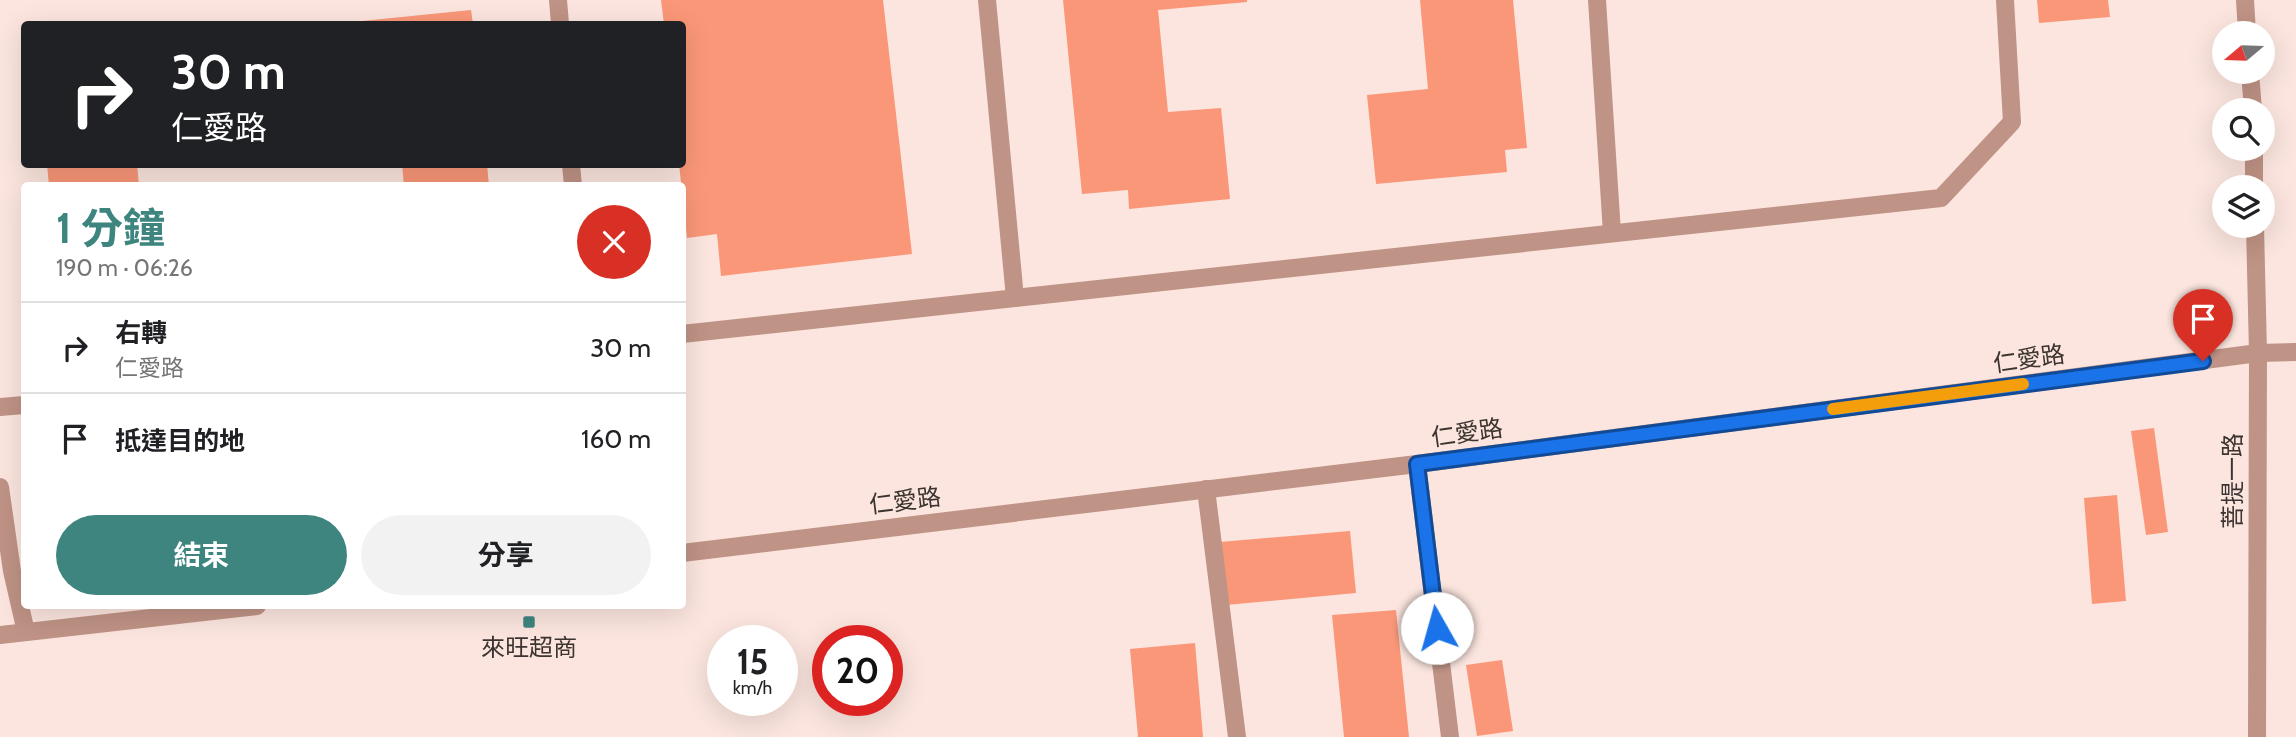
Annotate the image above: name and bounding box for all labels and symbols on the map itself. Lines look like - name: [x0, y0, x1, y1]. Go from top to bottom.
- north arrow: [2212, 21, 2275, 84]
- pin: [2173, 289, 2233, 361]
- street label: 仁愛路: [1991, 339, 2067, 378]
- street label: 仁愛路: [1429, 413, 1505, 452]
- street label: 菩提一路: [2218, 433, 2247, 529]
- street label: 仁愛路: [867, 482, 942, 519]
- position arrow: [1400, 591, 1474, 665]
- marker: 來旺超商: [521, 614, 537, 630]
- speed limit sign: 20: [812, 625, 903, 716]
- place label: 來旺超商: [481, 633, 577, 662]

